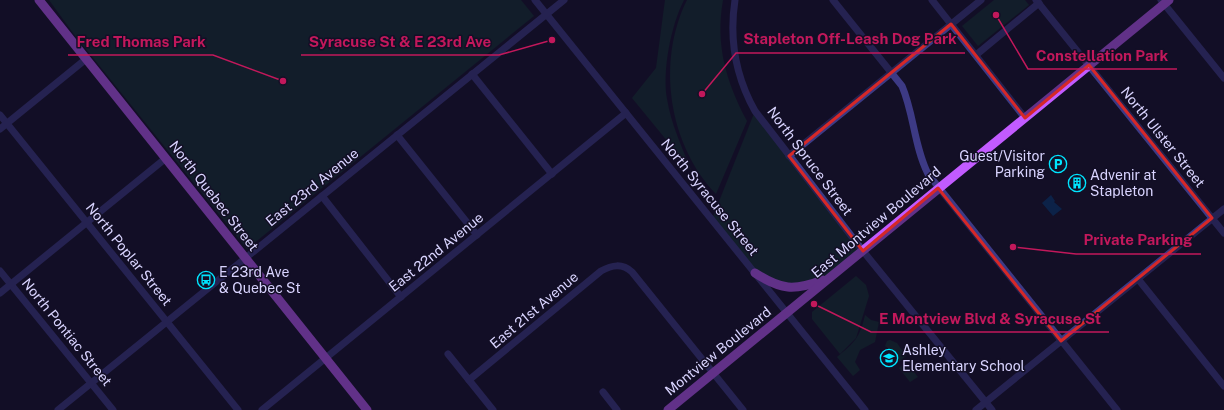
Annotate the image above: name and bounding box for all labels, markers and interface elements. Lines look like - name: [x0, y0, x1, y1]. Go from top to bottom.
- callout: Stapleton Off-Leash Dog Park: [736, 26, 965, 53]
- callout: Fred Thomas Park: [68, 28, 213, 55]
- callout: Syracuse St & E 23rd Ave: [301, 28, 499, 55]
- text: Stapleton Off-Leash Dog Park: [743, 30, 957, 47]
- text: Fred Thomas Park: [76, 33, 206, 50]
- text: Syracuse St & E 23rd Ave: [309, 33, 491, 50]
- callout: Constellation Park: [1028, 42, 1177, 69]
- text: Constellation Park: [1036, 47, 1169, 64]
- street label: North Ulster Street: [1118, 84, 1208, 190]
- street label: North Spruce Street: [764, 104, 856, 218]
- street label: North Syracuse Street: [658, 135, 762, 259]
- street label: North Quebec Street: [166, 138, 262, 254]
- street label: East 23rd Avenue: [263, 145, 362, 229]
- place label: Guest/Visitor Parking: [959, 148, 1045, 180]
- parking icon: Guest/Visitor Parking: [1048, 154, 1068, 174]
- street label: East Montview Boulevard: [808, 163, 944, 281]
- place label: Advenir at Stapleton: [1090, 167, 1156, 199]
- building icon: Advenir at Stapleton: [1067, 173, 1087, 193]
- street label: North Poplar Street: [83, 200, 175, 308]
- street label: East 22nd Avenue: [386, 209, 486, 295]
- callout: Private Parking: [1076, 227, 1201, 254]
- text: Private Parking: [1083, 231, 1193, 248]
- place label: E 23rd Ave & Quebec St: [219, 264, 301, 296]
- street label: East 21st Avenue: [487, 268, 581, 351]
- bus stop icon: E 23rd Ave & Quebec St: [196, 270, 216, 290]
- street label: North Pontiac Street: [19, 275, 115, 389]
- street label: Montview Boulevard: [662, 303, 774, 399]
- callout: E Montview Blvd & Syracuse St: [871, 305, 1109, 332]
- text: E Montview Blvd & Syracuse St: [879, 310, 1101, 327]
- place label: Ashley Elementary School: [902, 342, 1025, 374]
- school or university icon: Ashley Elementary School: [879, 348, 899, 368]

